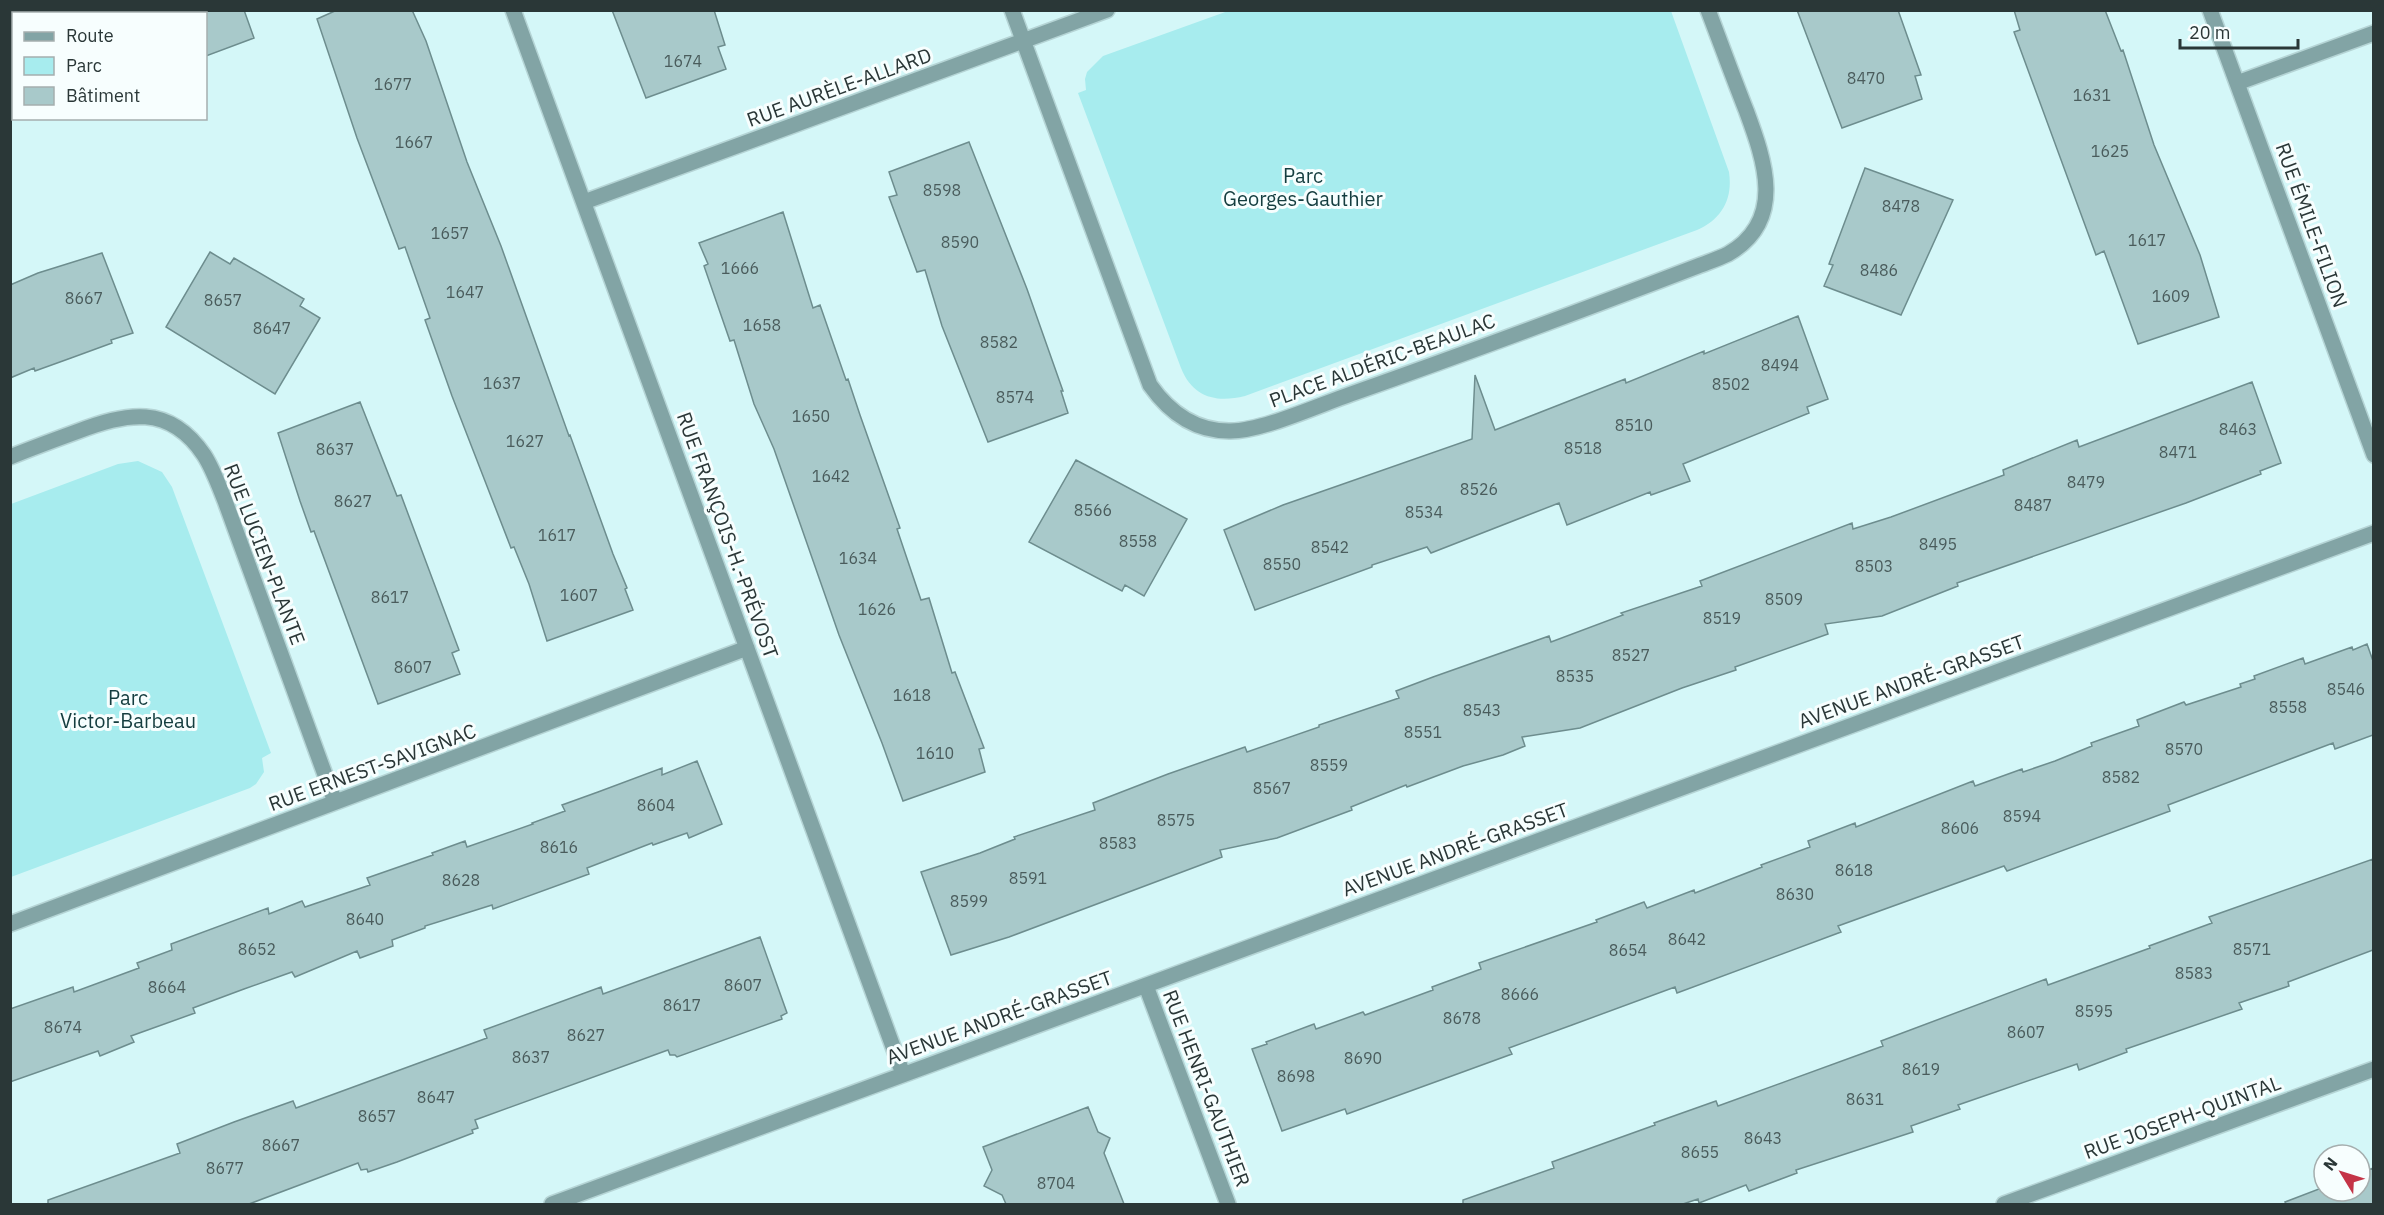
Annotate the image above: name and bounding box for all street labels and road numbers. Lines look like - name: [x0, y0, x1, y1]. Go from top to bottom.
- street label: RUE AURÈLE-ALLARD: [743, 41, 935, 133]
- street label: RUE ÉMILE-FILION: [2270, 139, 2354, 311]
- street label: PLACE ALDÉRIC-BEAULAC: [1265, 306, 1499, 414]
- street label: RUE FRANÇOIS-H.-PRÉVOST: [671, 408, 785, 662]
- street label: RUE LUCIEN-PLANTE: [218, 459, 312, 649]
- street label: AVENUE ANDRÉ-GRASSET: [1794, 627, 2028, 735]
- street label: RUE ERNEST-SAVIGNAC: [265, 717, 479, 817]
- street label: AVENUE ANDRÉ-GRASSET: [1338, 795, 1572, 903]
- street label: AVENUE ANDRÉ-GRASSET: [882, 963, 1116, 1071]
- street label: RUE HENRI-GAUTHIER: [1157, 986, 1257, 1190]
- street label: RUE JOSEPH-QUINTAL: [2080, 1069, 2284, 1165]

